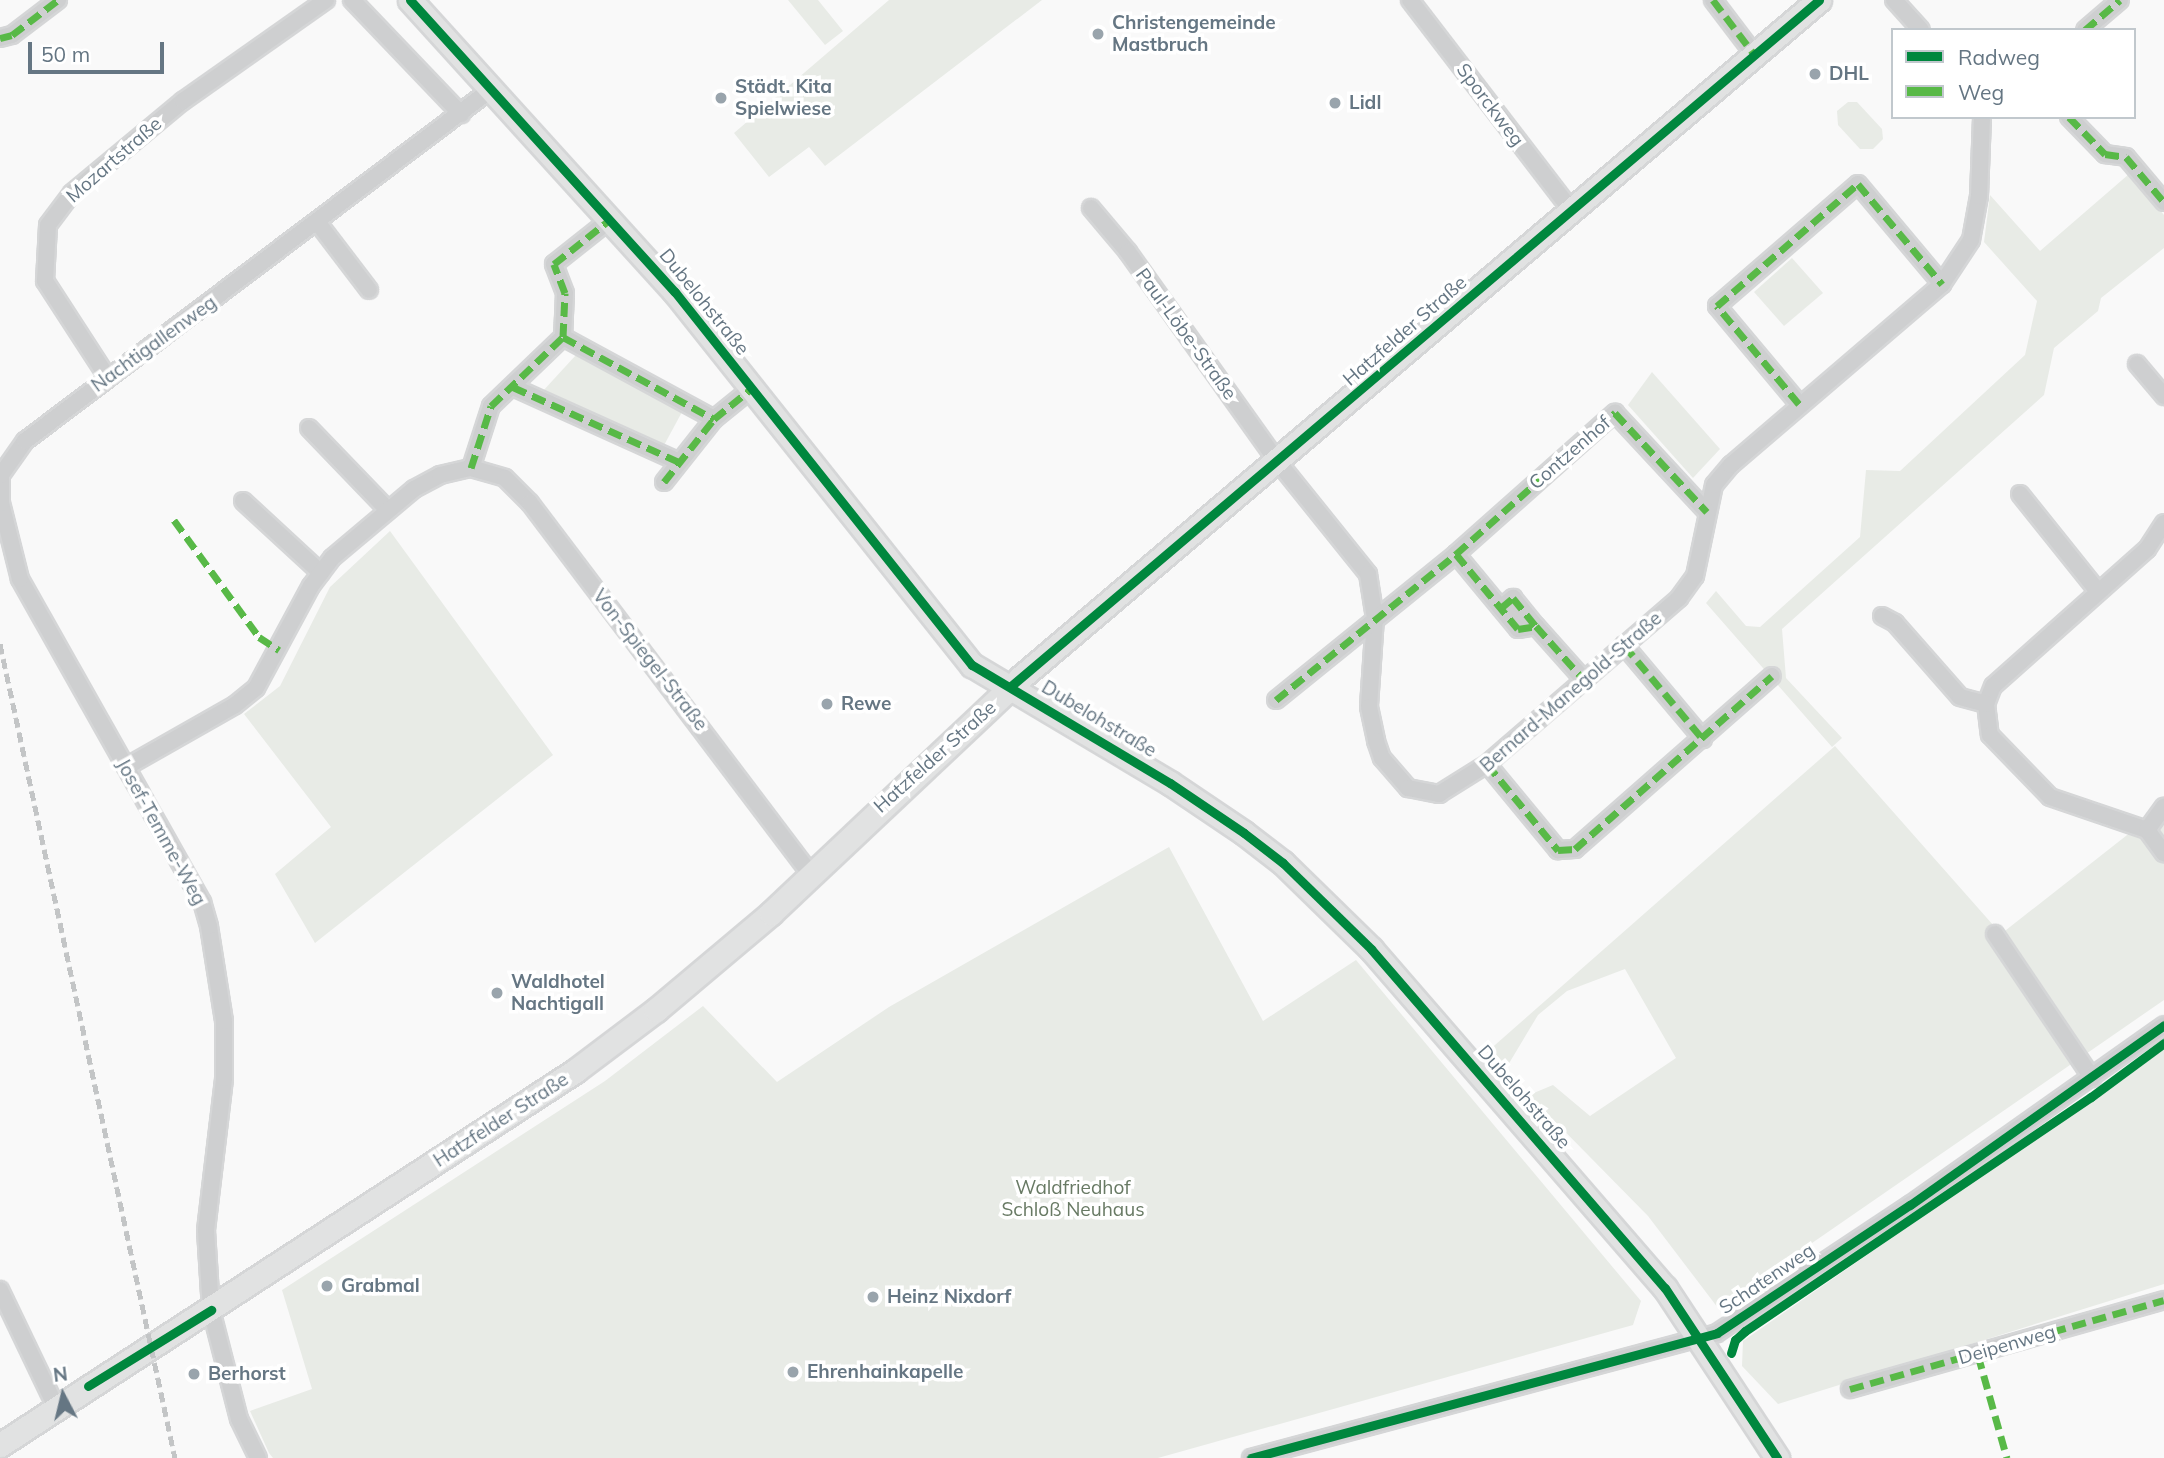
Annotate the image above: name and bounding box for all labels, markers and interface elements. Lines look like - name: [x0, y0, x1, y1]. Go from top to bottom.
- place label: Christengemeinde Mastbruch: [1112, 12, 1276, 56]
- marker: Christengemeinde Mastbruch: [1090, 26, 1106, 42]
- scale bar: [32, 28, 168, 72]
- legend: [1891, 28, 2136, 119]
- text: 50 m: [41, 41, 90, 67]
- text: Radweg: [1958, 44, 2040, 70]
- street label: Sporckweg: [1451, 59, 1529, 151]
- place label: DHL: [1829, 63, 1869, 85]
- marker: DHL: [1807, 66, 1823, 82]
- place label: Städt. Kita Spielwiese: [735, 76, 832, 120]
- text: Weg: [1958, 79, 2004, 105]
- marker: Städt. Kita Spielwiese: [713, 90, 729, 106]
- place label: Lidl: [1349, 92, 1381, 114]
- marker: Lidl: [1327, 95, 1343, 111]
- street label: Mozartstraße: [62, 112, 166, 208]
- street label: Dubelohstraße: [654, 244, 754, 360]
- street label: Paul-Löbe-Straße: [1131, 264, 1241, 404]
- street label: Hatzfelder Straße: [1339, 271, 1471, 391]
- street label: Nachtigallenweg: [87, 291, 221, 397]
- street label: Contzenhof: [1525, 411, 1615, 495]
- street label: Von-Spiegel-Straße: [588, 585, 712, 735]
- street label: Bernard-Manegold-Straße: [1476, 607, 1666, 777]
- street label: Dubelohstraße: [1037, 676, 1161, 762]
- place label: Rewe: [841, 693, 891, 715]
- marker: Rewe: [819, 696, 835, 712]
- street label: Hatzfelder Straße: [869, 696, 1001, 818]
- street label: Josef-Temme-Weg: [111, 755, 211, 909]
- place label: Waldhotel Nachtigall: [511, 971, 605, 1015]
- marker: Waldhotel Nachtigall: [489, 985, 505, 1001]
- street label: Dubelohstraße: [1473, 1040, 1575, 1154]
- street label: Hatzfelder Straße: [429, 1068, 573, 1172]
- park label: Waldfriedhof Schloß Neuhaus: [1001, 1177, 1145, 1221]
- street label: Schatenweg: [1715, 1239, 1819, 1319]
- place label: Grabmal: [341, 1275, 420, 1297]
- marker: Grabmal: [319, 1278, 335, 1294]
- place label: Heinz Nixdorf: [887, 1286, 1011, 1308]
- marker: Heinz Nixdorf: [865, 1289, 881, 1305]
- street label: Deipenweg: [1956, 1320, 2058, 1370]
- north arrow: [28, 1360, 98, 1430]
- text: N: [52, 1361, 69, 1387]
- place label: Ehrenhainkapelle: [807, 1361, 963, 1383]
- place label: Berhorst: [208, 1363, 286, 1385]
- marker: Ehrenhainkapelle: [785, 1364, 801, 1380]
- marker: Berhorst: [186, 1366, 202, 1382]

